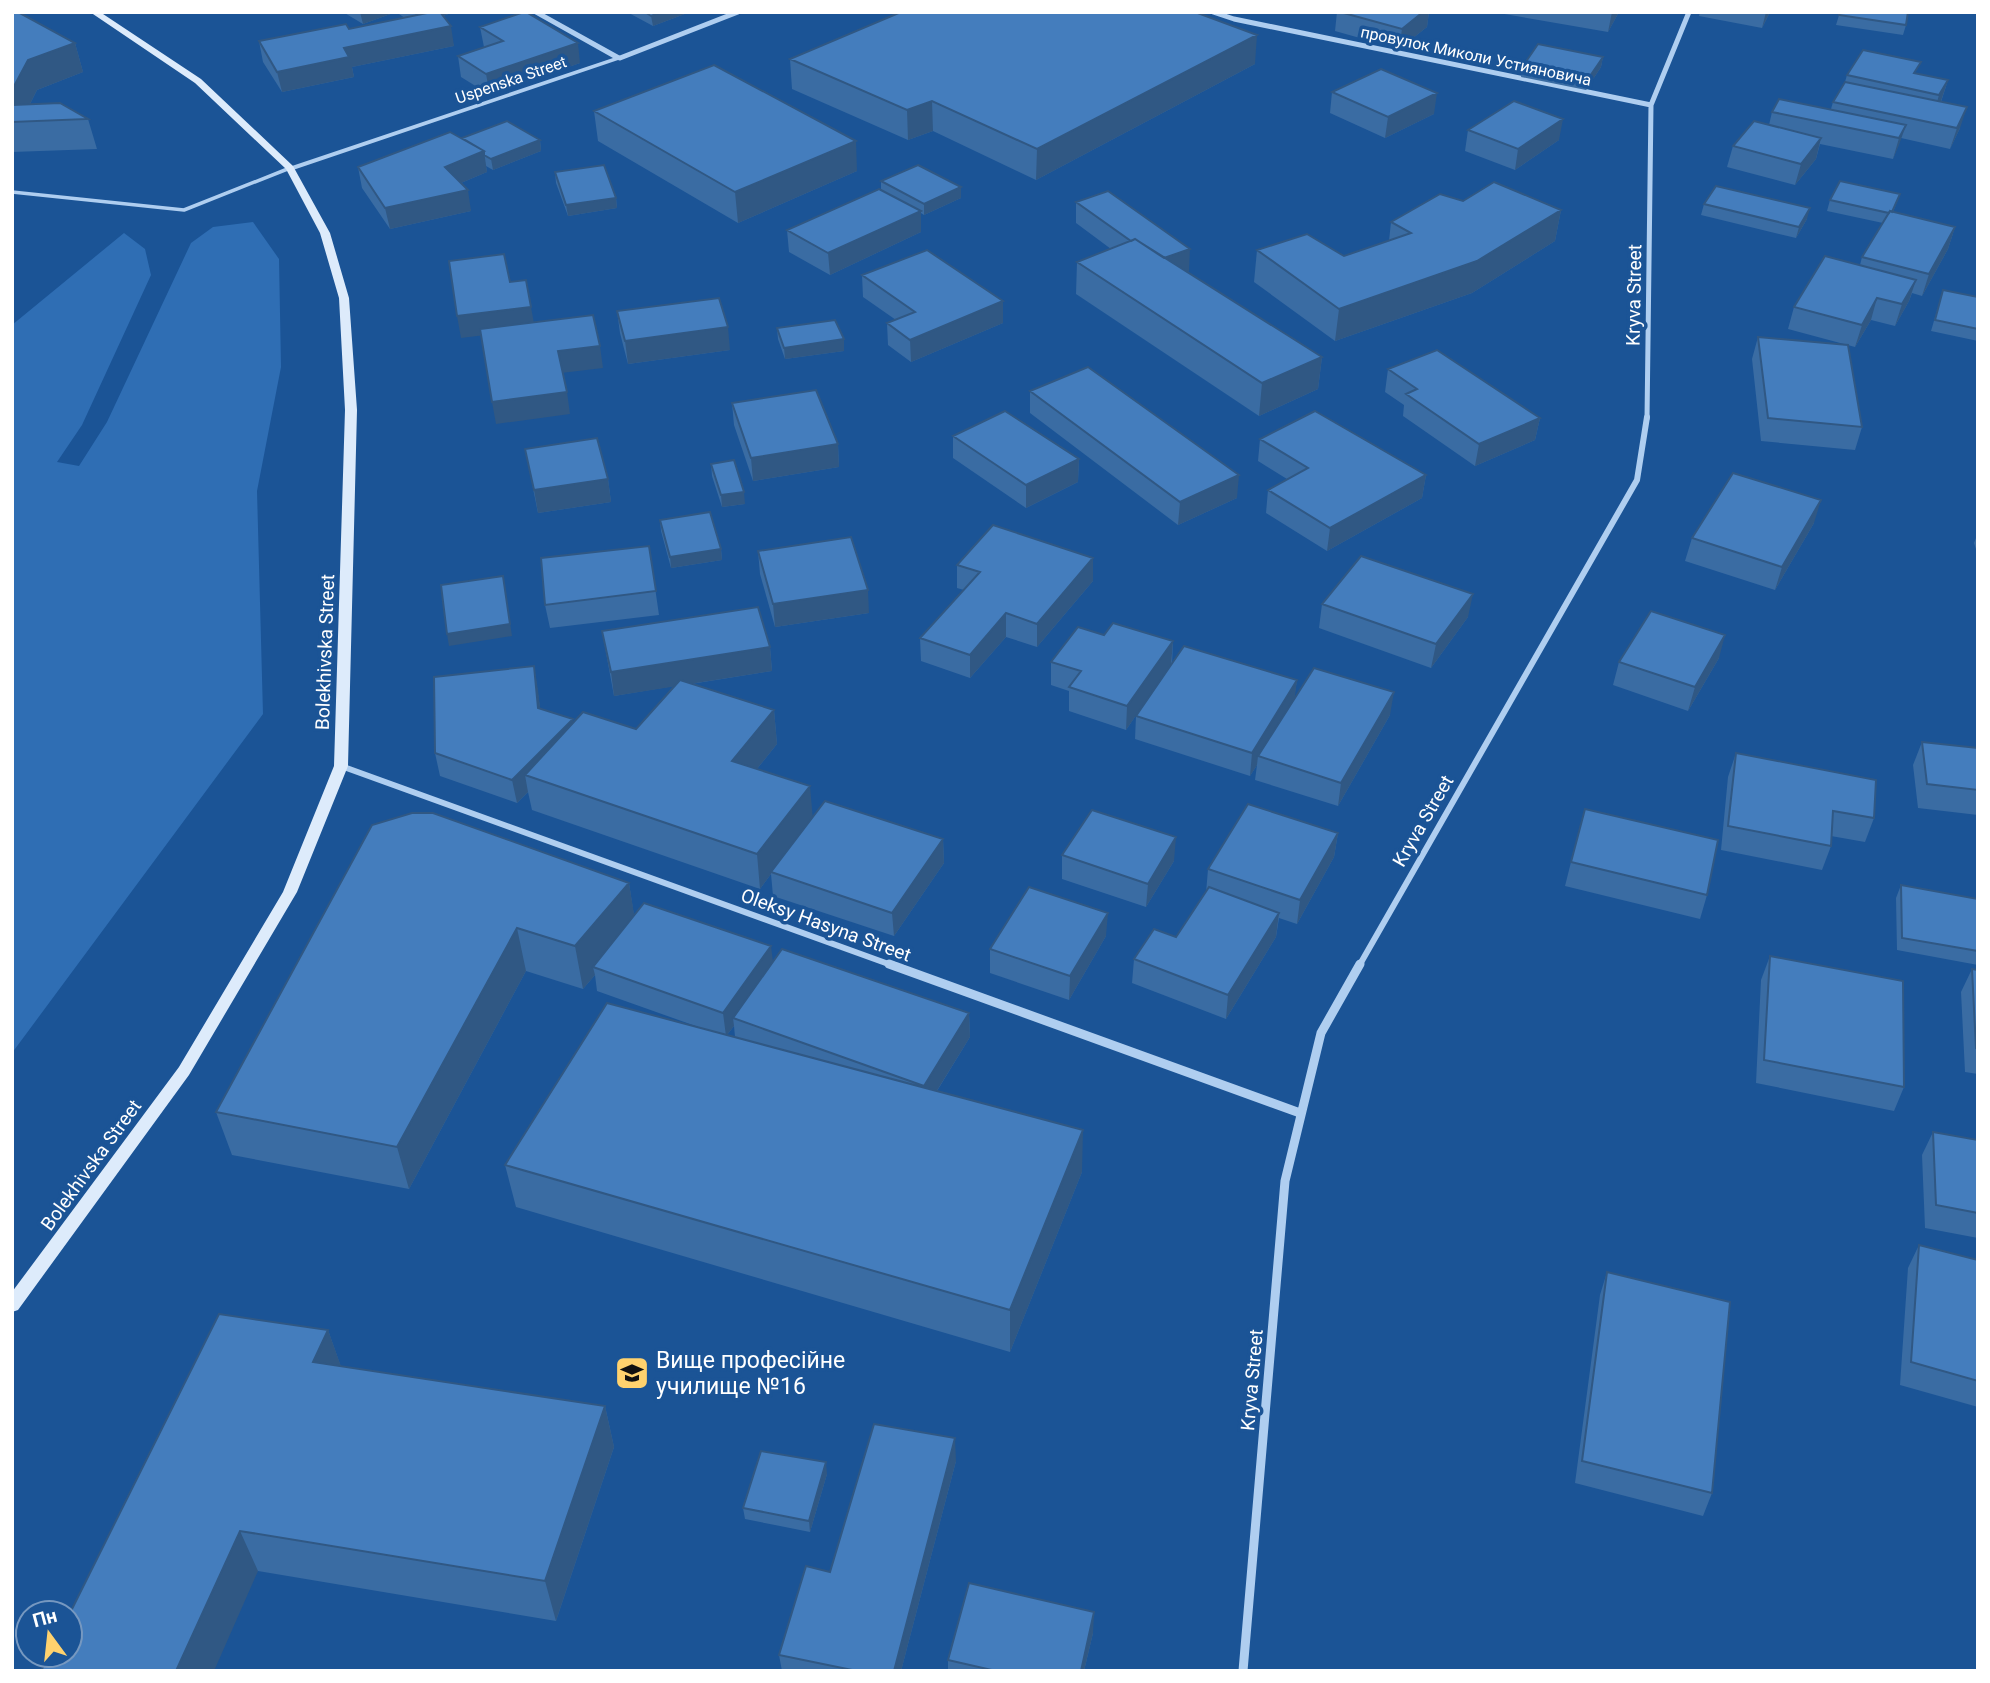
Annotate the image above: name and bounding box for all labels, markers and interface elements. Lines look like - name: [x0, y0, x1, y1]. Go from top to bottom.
- street label: провулок Миколи Устияновича: [1359, 22, 1593, 90]
- street label: Uspenska Street: [453, 52, 569, 108]
- street label: Kryva Street: [1622, 244, 1646, 346]
- street label: Bolekhivska Street: [311, 574, 339, 730]
- street label: Kryva Street: [1388, 771, 1458, 871]
- street label: Oleksy Hasyna Street: [738, 884, 914, 966]
- street label: Bolekhivska Street: [36, 1095, 146, 1235]
- street label: Kryva Street: [1236, 1328, 1268, 1432]
- place label: Вище професійне училище №16: [656, 1347, 845, 1400]
- school or university icon: Вище професійне училище №16: [613, 1354, 651, 1392]
- north arrow: [14, 1599, 84, 1669]
- text: Пн: [30, 1604, 59, 1632]

